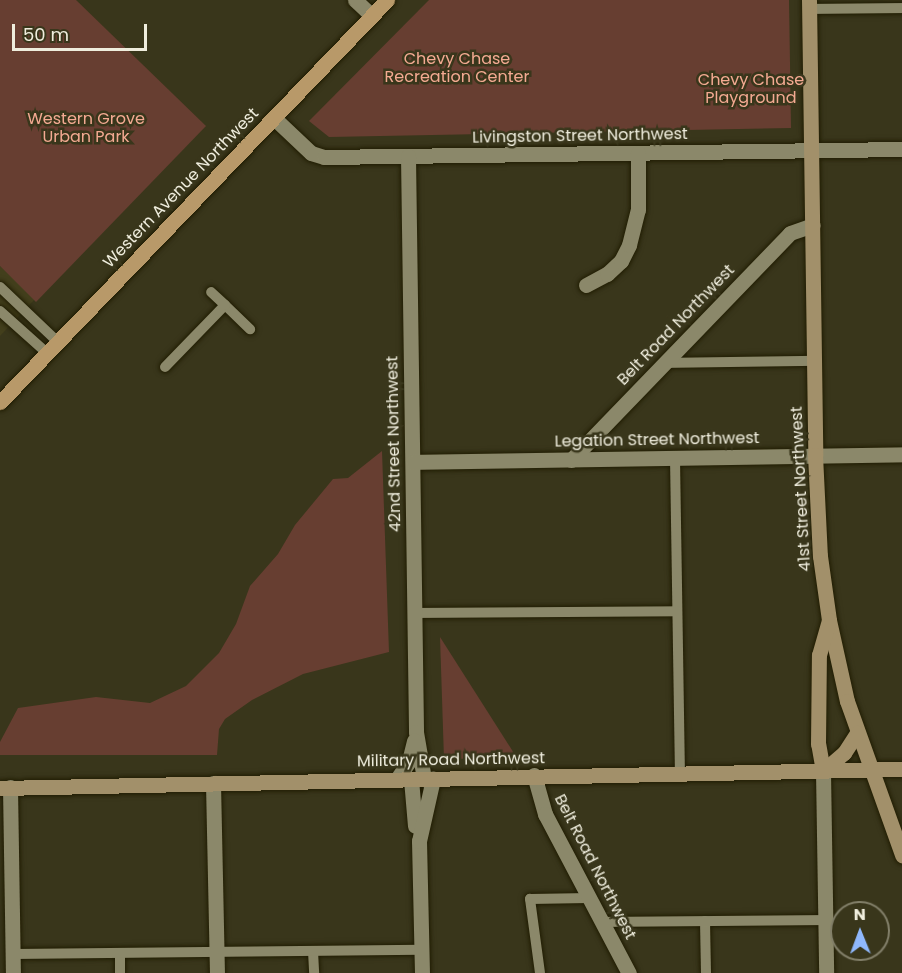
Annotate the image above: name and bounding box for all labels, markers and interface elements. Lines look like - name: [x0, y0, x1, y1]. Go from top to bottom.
- scale bar: [15, 12, 150, 50]
- text: 50 m: [23, 22, 69, 47]
- park label: Chevy Chase Recreation Center: [385, 49, 529, 87]
- park label: Chevy Chase Playground: [698, 70, 804, 108]
- street label: Western Avenue Northwest: [99, 104, 263, 272]
- park label: Western Grove Urban Park: [27, 109, 145, 147]
- street label: Livingston Street Northwest: [472, 125, 688, 147]
- street label: Belt Road Northwest: [613, 261, 739, 389]
- street label: 42nd Street Northwest: [383, 356, 405, 532]
- street label: 41st Street Northwest: [787, 406, 815, 572]
- street label: Legation Street Northwest: [554, 429, 760, 451]
- street label: Military Road Northwest: [357, 749, 545, 771]
- street label: Belt Road Northwest: [550, 791, 640, 943]
- north arrow: [830, 901, 890, 961]
- text: N: [853, 903, 866, 926]

